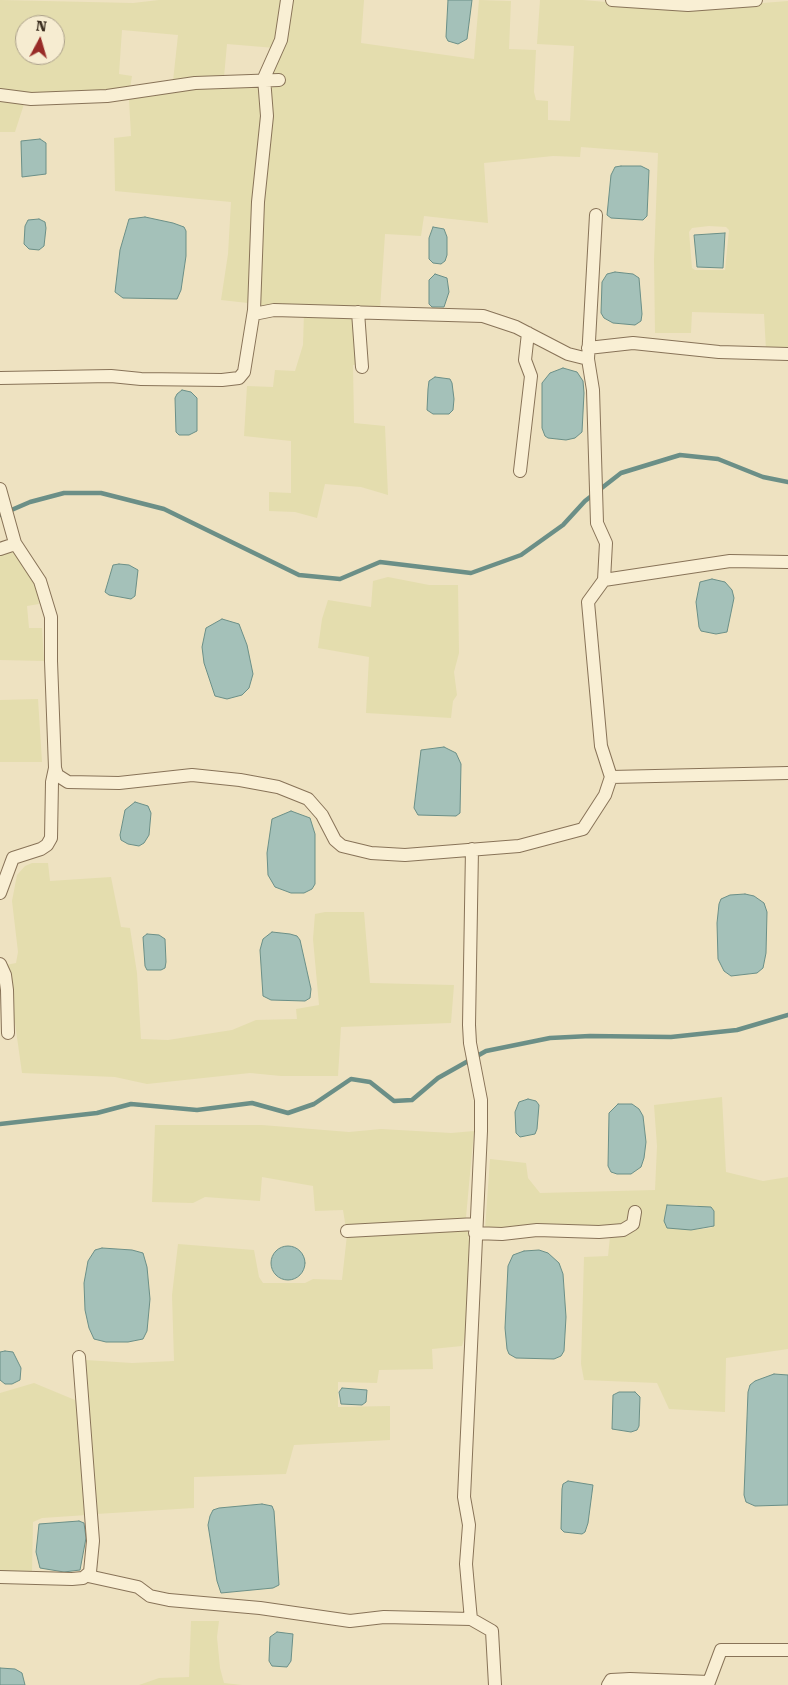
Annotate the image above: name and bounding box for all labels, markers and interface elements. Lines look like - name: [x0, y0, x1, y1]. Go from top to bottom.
- north arrow: [15, 15, 65, 65]
- text: N: [35, 18, 48, 35]

